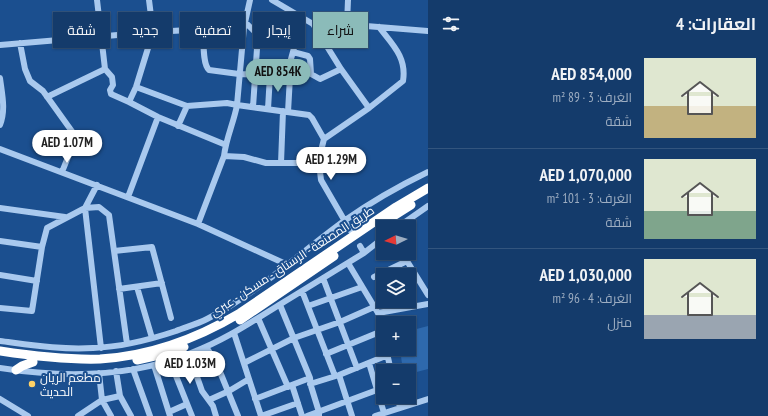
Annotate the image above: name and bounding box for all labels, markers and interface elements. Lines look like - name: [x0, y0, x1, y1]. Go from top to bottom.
- chip: شقة: [53, 12, 110, 48]
- chip: جديد: [118, 12, 172, 48]
- chip: تصفية: [180, 12, 245, 48]
- chip: إيجار: [253, 12, 305, 48]
- chip: شراء: [313, 12, 368, 48]
- icon: filters: [440, 13, 462, 35]
- text: العقارات: 4: [676, 13, 756, 35]
- pin: AED 854K: [237, 59, 319, 93]
- text: AED 854K: [255, 63, 301, 80]
- text: AED 854,000: [551, 63, 632, 85]
- icon: home: [676, 74, 724, 122]
- text: الغرف: 3 · 89 m²: [553, 89, 632, 106]
- text: شقة: [605, 113, 632, 130]
- pin: AED 1.07M: [21, 130, 113, 164]
- text: AED 1.07M: [41, 134, 93, 151]
- pin: AED 1.29M: [285, 147, 377, 181]
- text: AED 1.29M: [305, 151, 357, 168]
- text: AED 1,070,000: [540, 164, 632, 186]
- icon: home: [676, 175, 724, 223]
- text: الغرف: 3 · 101 m²: [547, 190, 632, 207]
- street label: طريق المصنعة - الرستاق - مسكن - عبري: [207, 202, 379, 322]
- text: شقة: [605, 214, 632, 231]
- north arrow: [376, 220, 416, 260]
- map controls: [376, 220, 416, 404]
- text: AED 1,030,000: [540, 264, 632, 286]
- button: layers: [376, 268, 416, 308]
- icon: home: [676, 275, 724, 323]
- text: الغرف: 4 · 96 m²: [553, 290, 632, 307]
- text: منزل: [607, 314, 632, 331]
- button: +: [376, 316, 416, 356]
- pin: AED 1.03M: [144, 351, 236, 385]
- text: AED 1.03M: [164, 355, 216, 372]
- button: −: [376, 364, 416, 404]
- place label: مطعم الريان الحديث: [40, 370, 101, 399]
- marker: مطعم الريان الحديث: [27, 379, 37, 389]

